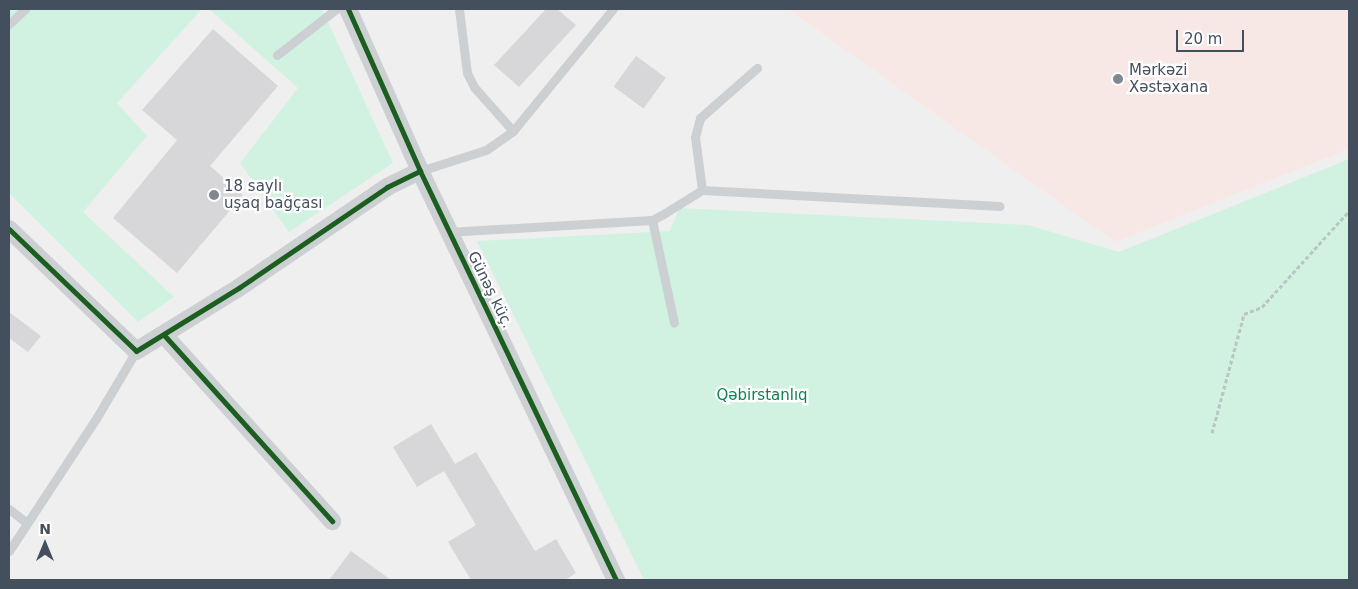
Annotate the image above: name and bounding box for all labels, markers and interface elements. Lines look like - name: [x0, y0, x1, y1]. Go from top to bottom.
- scale bar: [1178, 20, 1246, 52]
- text: 20 m: [1184, 30, 1222, 48]
- place label: Mərkəzi Xəstəxana: [1129, 61, 1208, 96]
- marker: Mərkəzi Xəstəxana: [1111, 72, 1125, 86]
- place label: 18 saylı uşaq bağçası: [224, 177, 322, 212]
- marker: 18 saylı uşaq bağçası: [208, 189, 220, 201]
- street label: Günəş küç.: [464, 249, 516, 331]
- park label: Qəbirstanlıq: [716, 387, 808, 405]
- north arrow: [20, 519, 70, 569]
- text: N: [39, 521, 51, 537]

